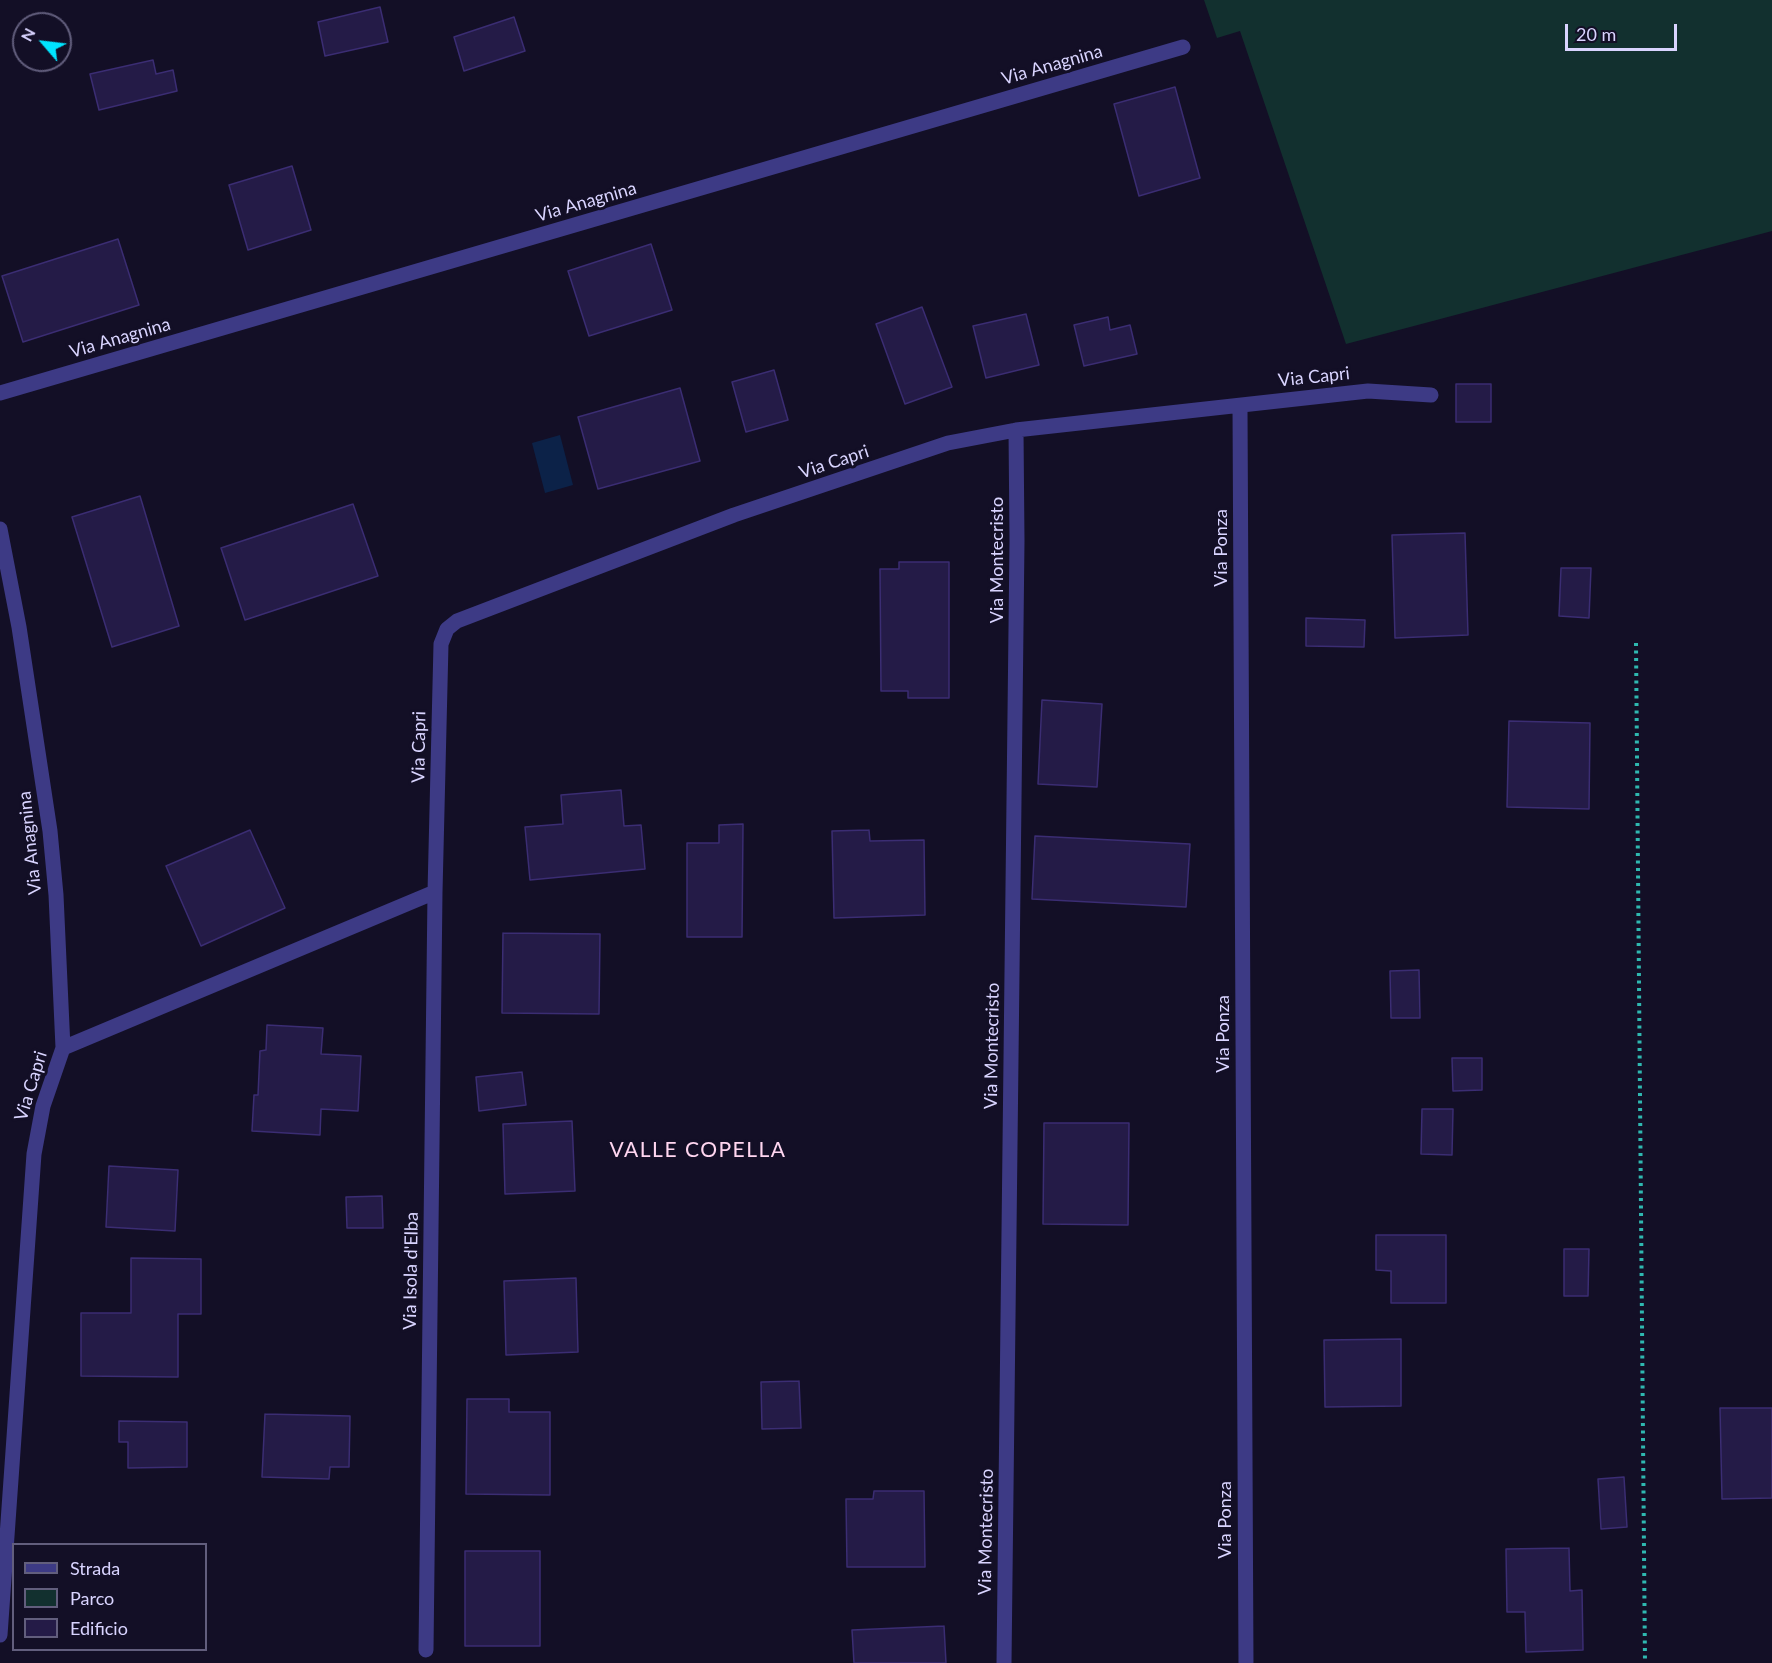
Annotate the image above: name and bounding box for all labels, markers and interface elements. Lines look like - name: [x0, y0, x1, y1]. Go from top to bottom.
- north arrow: [12, 12, 72, 72]
- scale bar: [1568, 12, 1680, 50]
- text: 20 m: [1576, 23, 1616, 45]
- text: N: [16, 24, 39, 44]
- street label: Via Anagnina: [999, 40, 1105, 90]
- street label: Via Anagnina: [533, 177, 639, 227]
- street label: Via Anagnina: [67, 313, 173, 363]
- street label: Via Capri: [1277, 362, 1351, 392]
- street label: Via Capri: [796, 441, 872, 483]
- street label: Via Montecristo: [986, 497, 1008, 623]
- street label: Via Ponza: [1210, 509, 1232, 587]
- street label: Via Capri: [408, 711, 430, 783]
- street label: Via Anagnina: [14, 790, 46, 896]
- street label: Via Montecristo: [980, 983, 1004, 1109]
- street label: Via Ponza: [1212, 995, 1234, 1073]
- street label: Via Capri: [10, 1048, 52, 1124]
- district label: VALLE COPELLA: [610, 1137, 786, 1163]
- street label: Via Isola d'Elba: [399, 1212, 423, 1330]
- street label: Via Montecristo: [974, 1469, 998, 1595]
- street label: Via Ponza: [1214, 1481, 1236, 1559]
- legend: [12, 1543, 207, 1651]
- text: Strada: [70, 1557, 120, 1579]
- text: Parco: [70, 1587, 114, 1609]
- text: Edificio: [70, 1617, 128, 1639]

